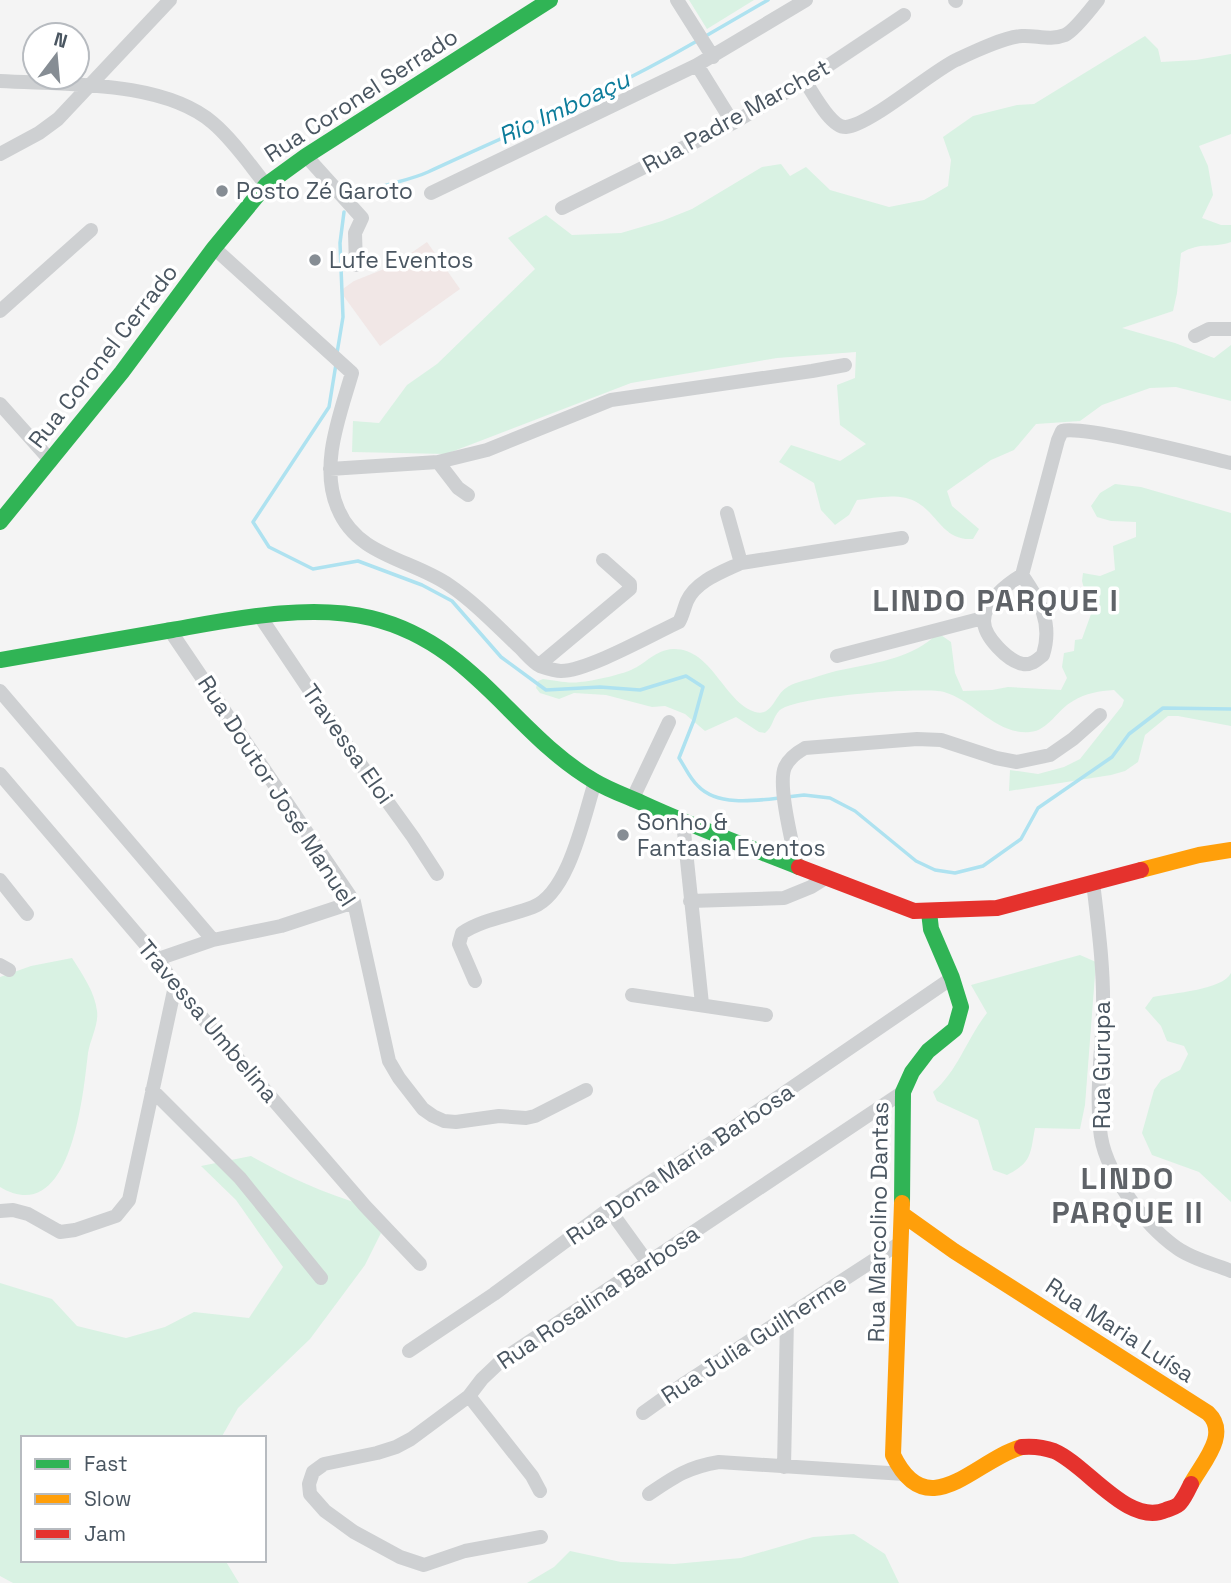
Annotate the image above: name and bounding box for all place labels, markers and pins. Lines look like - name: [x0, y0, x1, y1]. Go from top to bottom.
- place label: Posto Zé Garoto: [236, 176, 413, 206]
- marker: Posto Zé Garoto: [214, 183, 230, 199]
- place label: Lufe Eventos: [329, 245, 473, 275]
- marker: Lufe Eventos: [307, 252, 323, 268]
- place label: Sonho & Fantasia Eventos: [637, 807, 826, 863]
- marker: Sonho & Fantasia Eventos: [615, 827, 631, 843]

